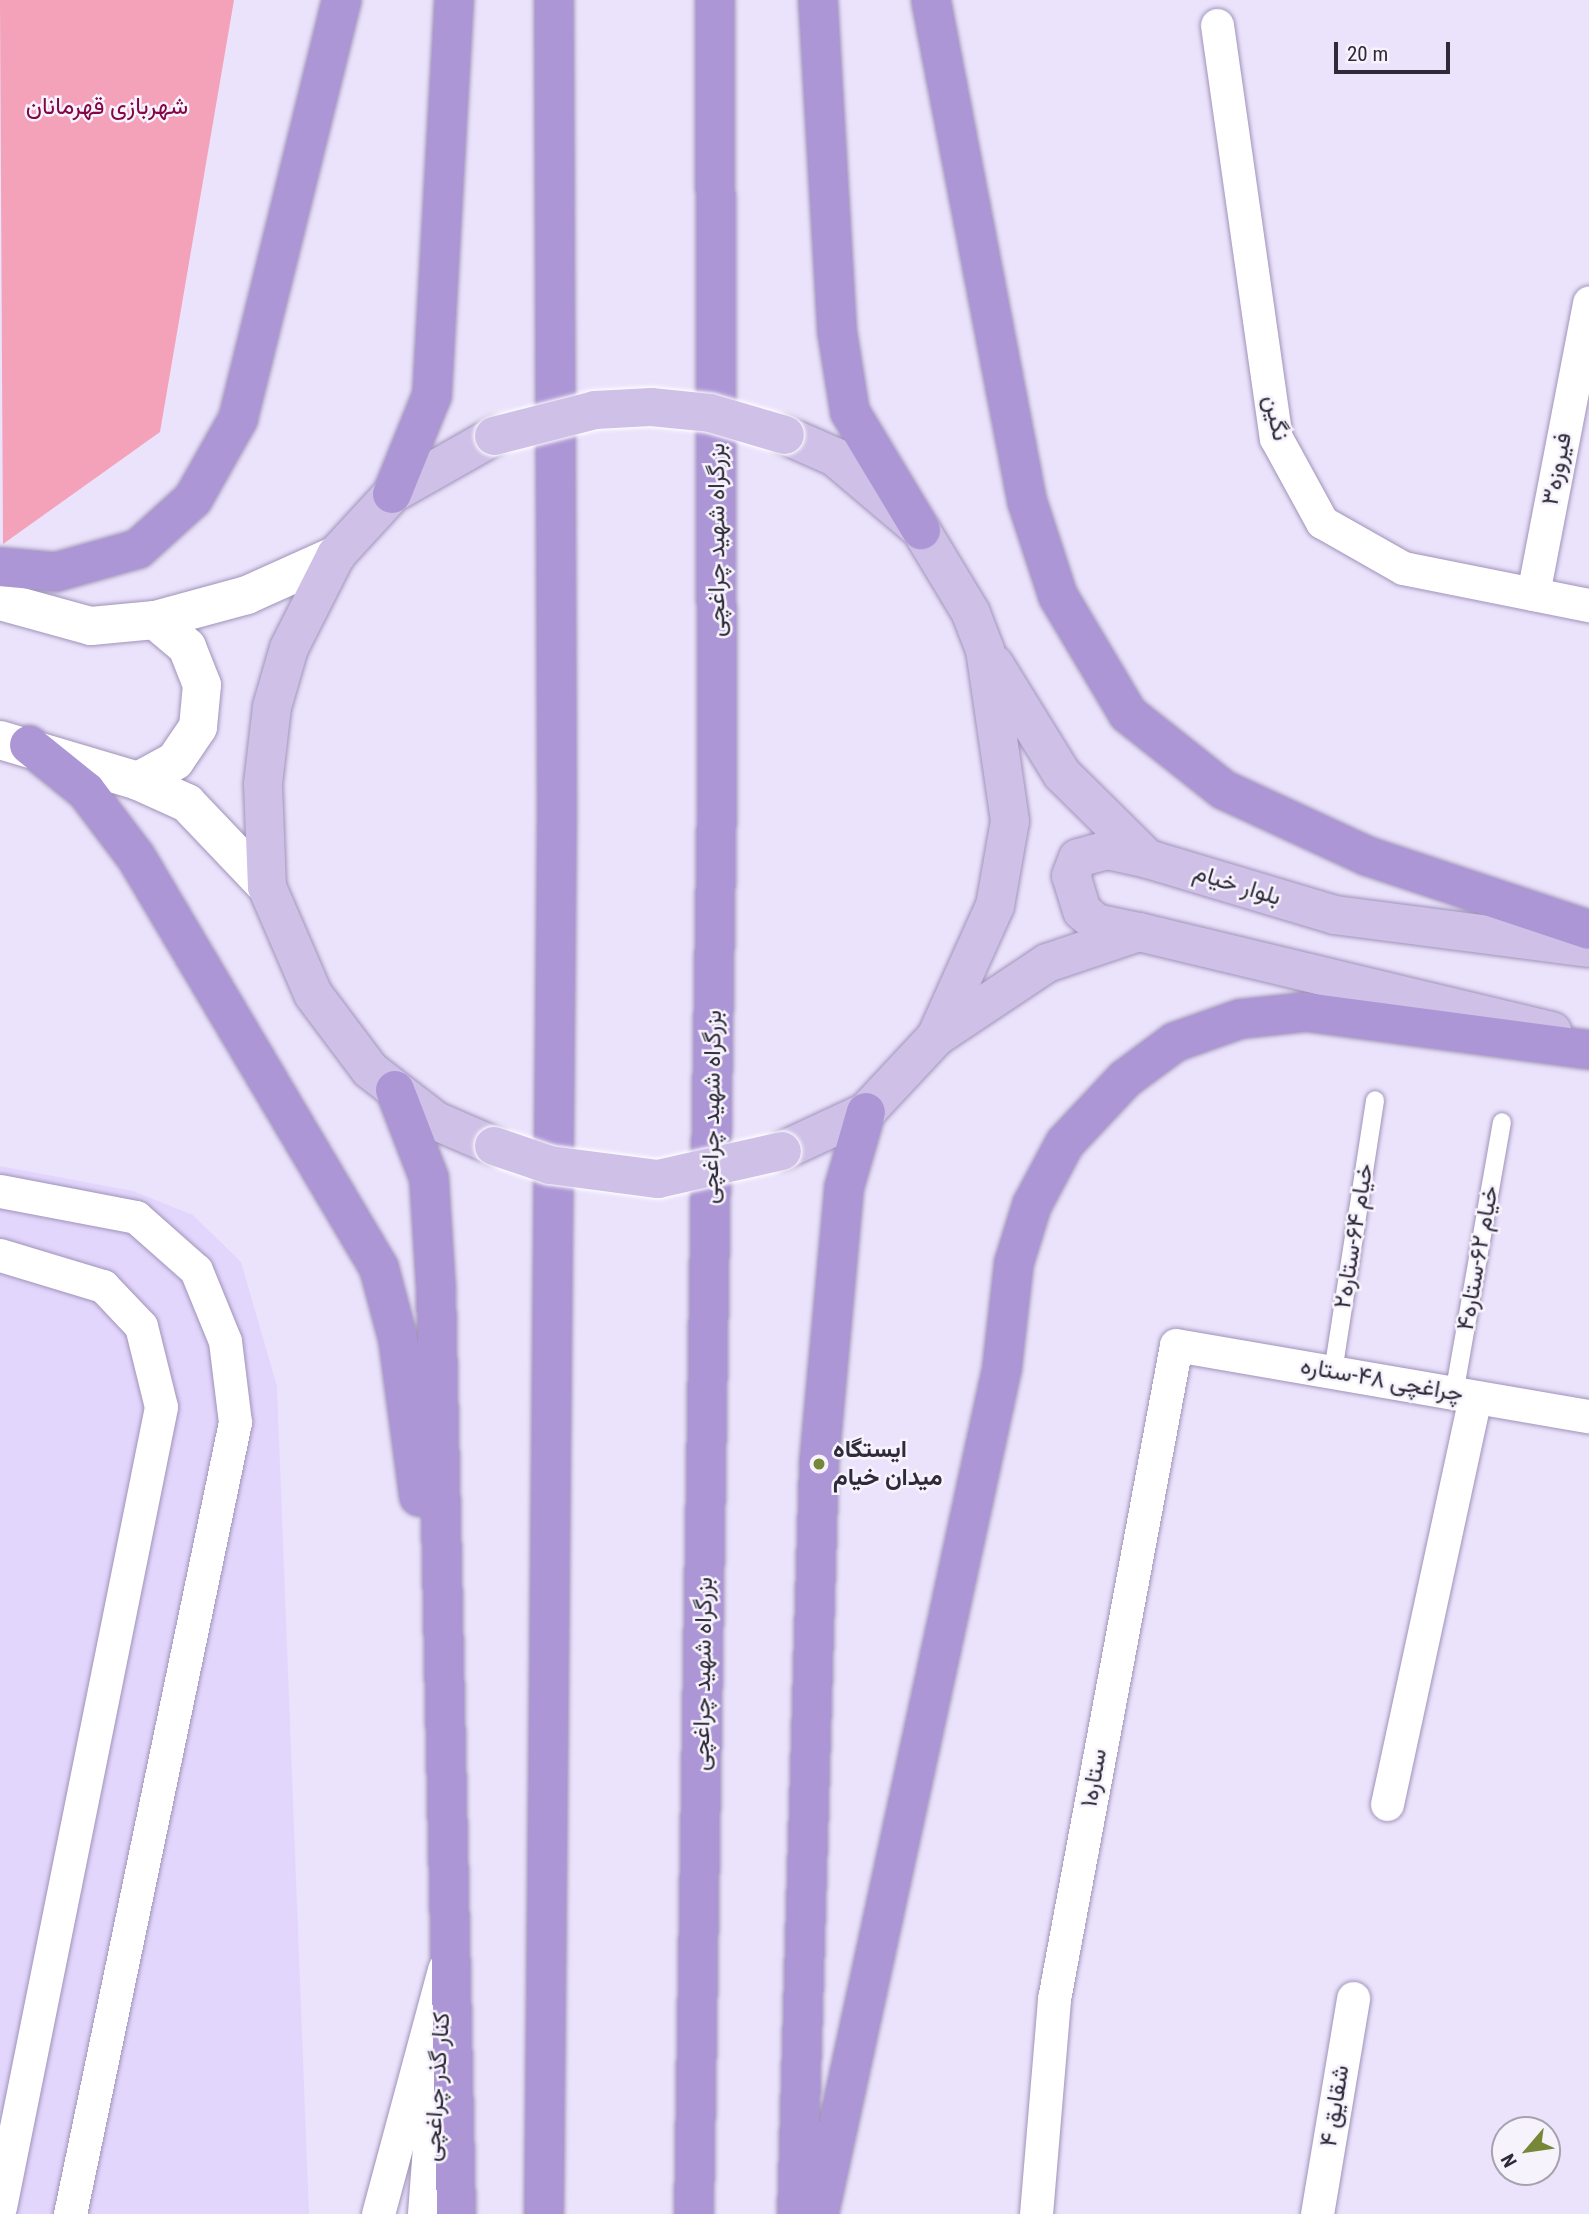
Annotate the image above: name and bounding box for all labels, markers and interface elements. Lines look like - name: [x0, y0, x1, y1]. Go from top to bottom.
- scale bar: [1337, 28, 1452, 72]
- text: 20 m: [1347, 42, 1388, 66]
- park label: شهربازی قهرمانان: [26, 93, 188, 121]
- street label: نگین: [1257, 392, 1295, 444]
- street label: فیروزه۳: [1536, 430, 1578, 508]
- street label: بزرگراه شهید چراغچی: [703, 443, 731, 637]
- street label: بلوار خیام: [1190, 858, 1284, 912]
- street label: بزرگراه شهید چراغچی: [696, 1010, 728, 1204]
- street label: خیام ۶۴-ستاره۲: [1328, 1161, 1380, 1311]
- street label: خیام ۶۲-ستاره۴: [1451, 1183, 1505, 1333]
- street label: چراغچی ۴۸-ستاره: [1298, 1351, 1466, 1409]
- place label: ایستگاه میدان خیام: [833, 1436, 943, 1492]
- marker: ایستگاه میدان خیام: [811, 1456, 827, 1472]
- street label: بزرگراه شهید چراغچی: [687, 1577, 719, 1771]
- street label: ستاره۱: [1075, 1747, 1113, 1809]
- street label: کنار گذر چراغچی: [417, 2011, 457, 2163]
- street label: شقایق ۴: [1314, 2063, 1356, 2149]
- north arrow: [1491, 2116, 1561, 2186]
- text: N: [1496, 2150, 1522, 2171]

